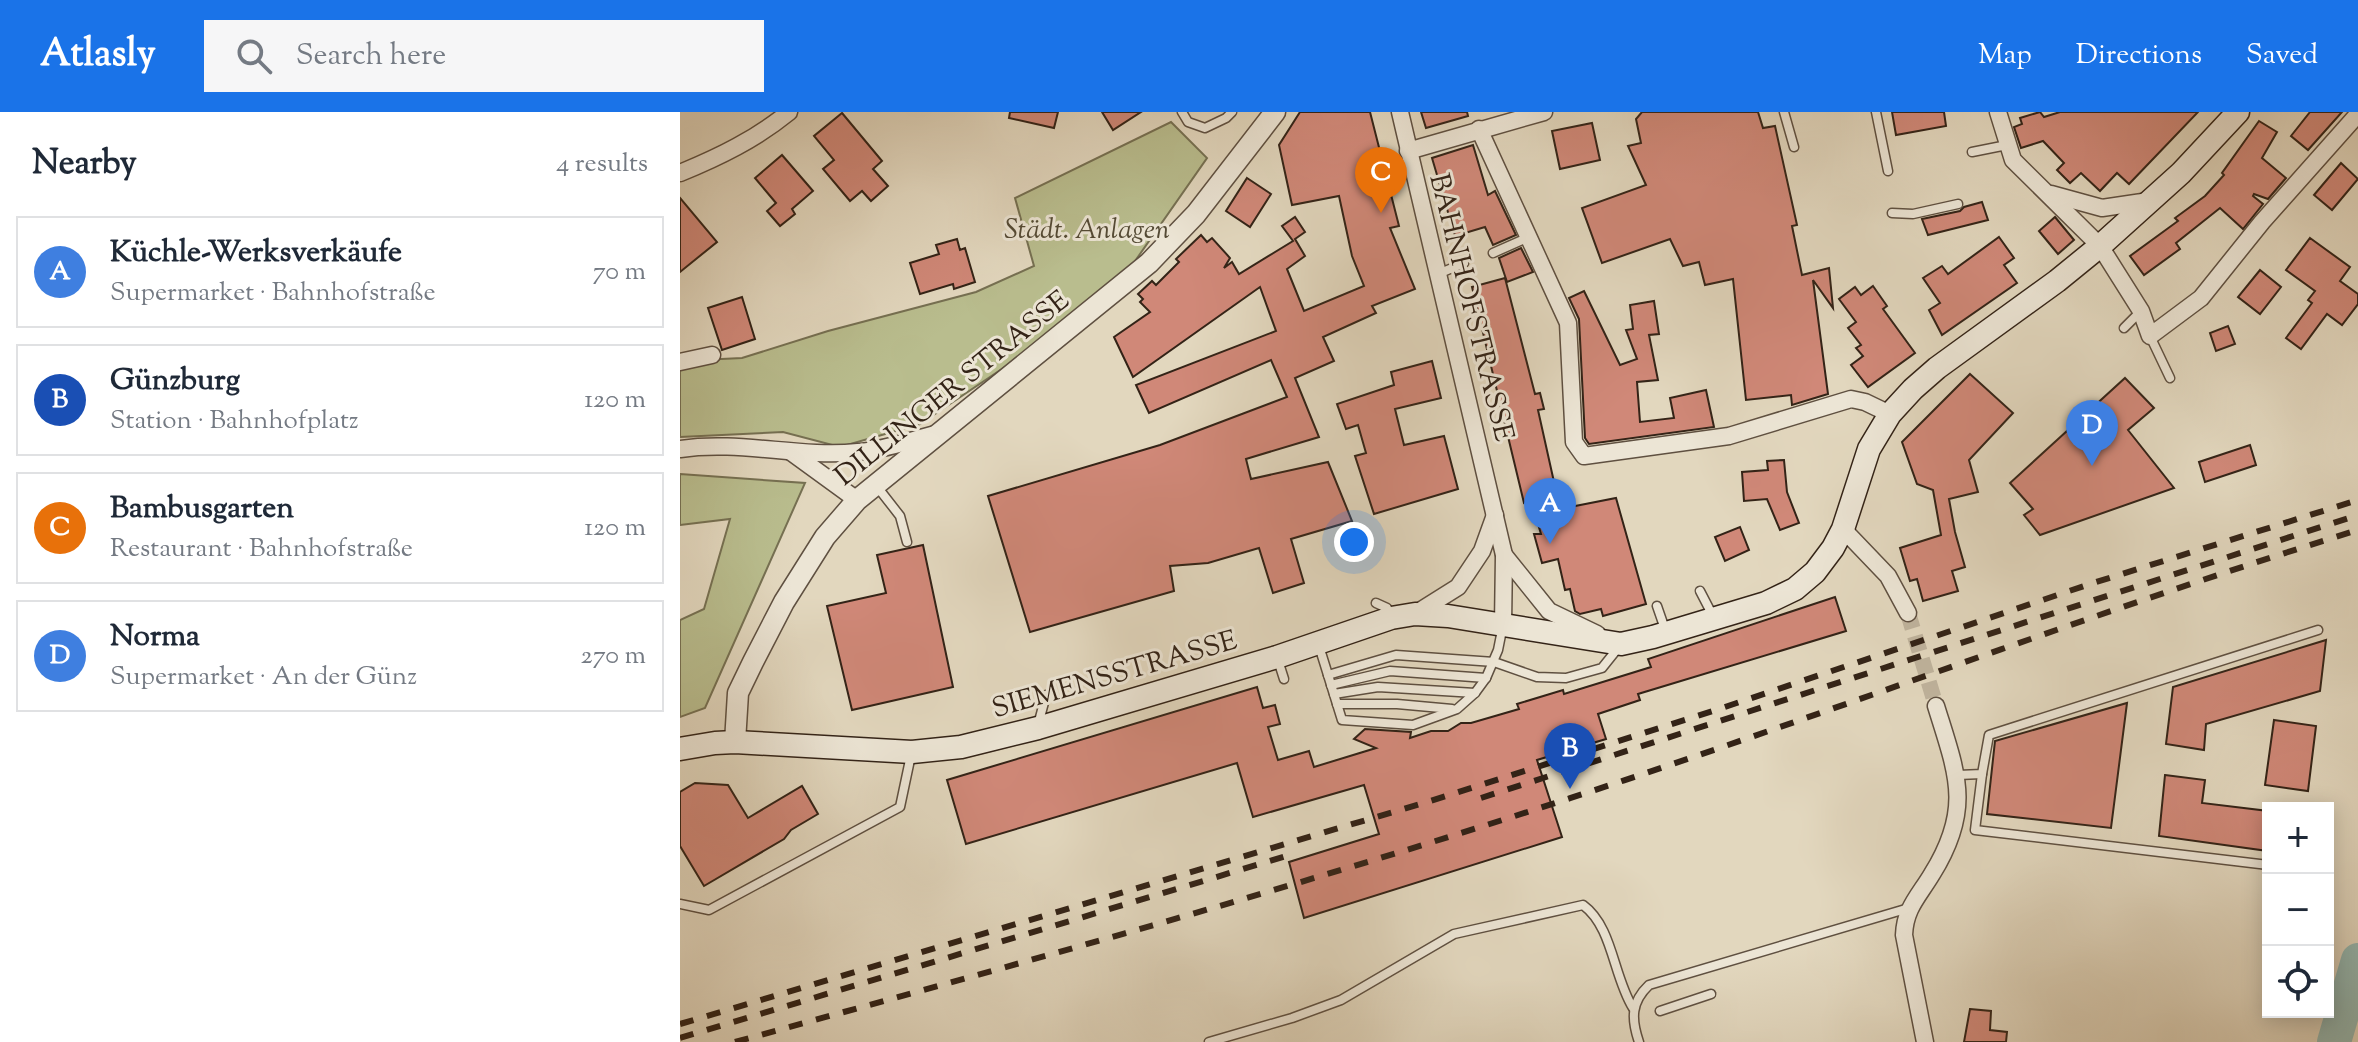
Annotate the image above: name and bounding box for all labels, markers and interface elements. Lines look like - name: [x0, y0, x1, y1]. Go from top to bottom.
- search box: [204, 20, 764, 92]
- text: Atlasly: [40, 29, 156, 83]
- icon: search: [232, 34, 276, 78]
- text: Search here: [296, 35, 446, 78]
- text: Map: [1978, 36, 2032, 76]
- text: Directions: [2076, 36, 2202, 76]
- text: Saved: [2246, 36, 2318, 76]
- text: Nearby: [32, 140, 137, 189]
- text: 4 results: [556, 146, 648, 183]
- pin: C: [1355, 147, 1407, 213]
- street label: BAHNHOFSTRASSE: [1417, 170, 1523, 446]
- park label: Städt. Anlagen: [1004, 211, 1170, 251]
- text: Küchle-Werksverkäufe: [110, 232, 402, 275]
- text: A: [49, 254, 71, 291]
- text: 70 m: [593, 254, 646, 291]
- text: Supermarket · Bahnhofstraße: [110, 275, 436, 312]
- street label: DILLINGER STRASSE: [827, 282, 1079, 497]
- text: Günzburg: [110, 360, 240, 403]
- text: B: [52, 382, 68, 419]
- text: 120 m: [584, 382, 646, 419]
- pin: D: [2066, 400, 2118, 466]
- text: Station · Bahnhofplatz: [110, 403, 359, 440]
- pin: A: [1524, 478, 1576, 544]
- text: Bambusgarten: [110, 488, 294, 531]
- text: C: [50, 510, 70, 547]
- text: 120 m: [584, 510, 646, 547]
- your location: [1334, 522, 1374, 562]
- text: Restaurant · Bahnhofstraße: [110, 531, 413, 568]
- text: Norma: [110, 616, 200, 659]
- street label: SIEMENSSTRASSE: [987, 622, 1242, 730]
- text: D: [50, 638, 70, 675]
- text: 270 m: [581, 638, 646, 675]
- text: Supermarket · An der Günz: [110, 659, 417, 696]
- pin: B: [1544, 723, 1596, 789]
- map controls: [2262, 802, 2334, 1018]
- button: +: [2262, 802, 2334, 874]
- button: −: [2262, 874, 2334, 946]
- button: locate: [2262, 946, 2334, 1018]

